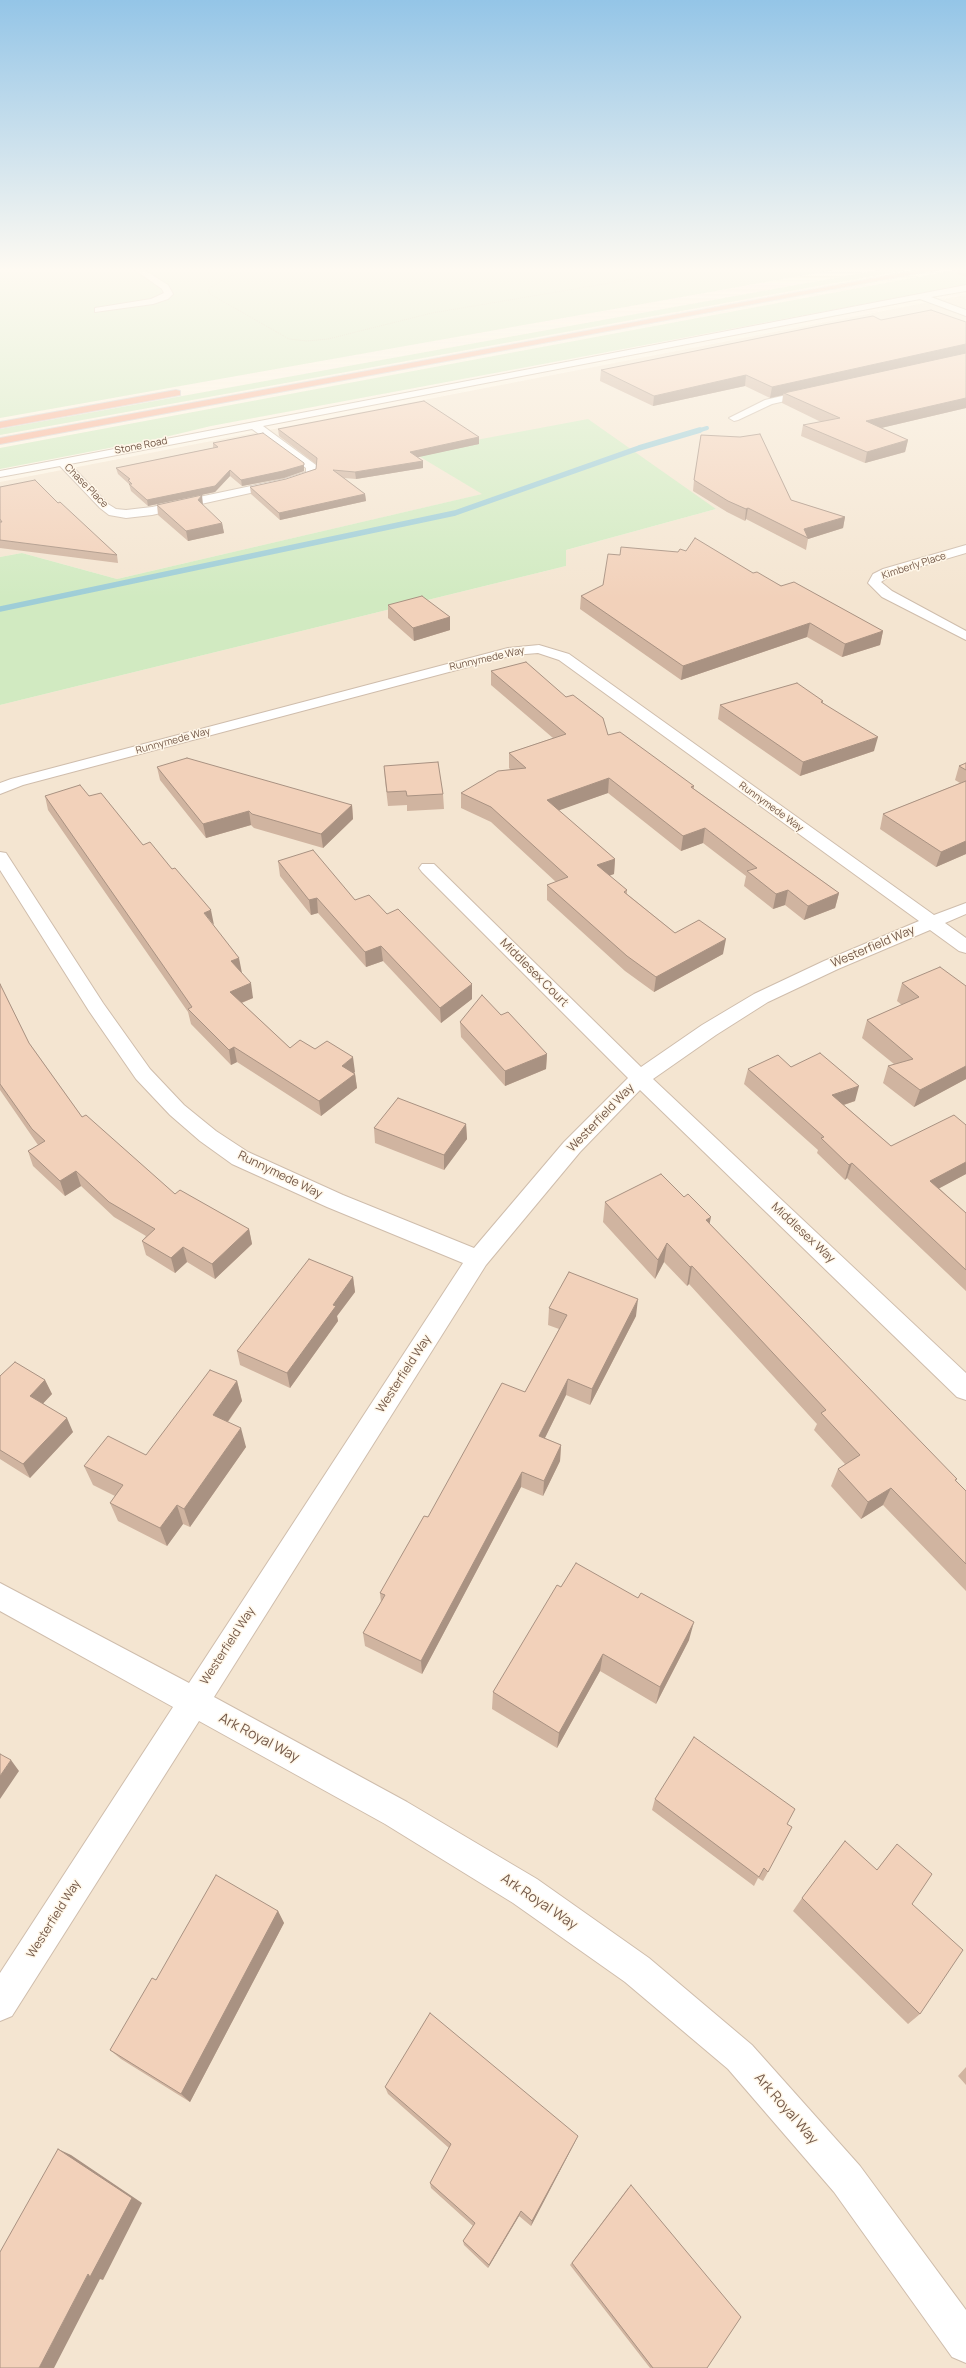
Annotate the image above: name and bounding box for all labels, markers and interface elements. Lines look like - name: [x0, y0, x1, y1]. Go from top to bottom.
- street label: Stone Road: [114, 435, 168, 457]
- street label: Chase Place: [62, 462, 110, 510]
- street label: Kimberly Place: [880, 550, 948, 582]
- street label: Runnymede Way: [448, 645, 526, 673]
- street label: Runnymede Way: [134, 725, 212, 757]
- street label: Runnymede Way: [736, 780, 806, 834]
- street label: Westerfield Way: [829, 923, 917, 971]
- street label: Middlesex Court: [497, 936, 571, 1010]
- street label: Westerfield Way: [565, 1081, 637, 1155]
- street label: Runnymede Way: [235, 1148, 325, 1202]
- street label: Middlesex Way: [768, 1200, 838, 1266]
- street label: Westerfield Way: [374, 1333, 434, 1415]
- street label: Westerfield Way: [198, 1605, 258, 1687]
- street label: Ark Royal Way: [216, 1710, 302, 1766]
- street label: Ark Royal Way: [498, 1870, 580, 1934]
- street label: Westerfield Way: [24, 1877, 84, 1961]
- street label: Ark Royal Way: [751, 2070, 821, 2148]

